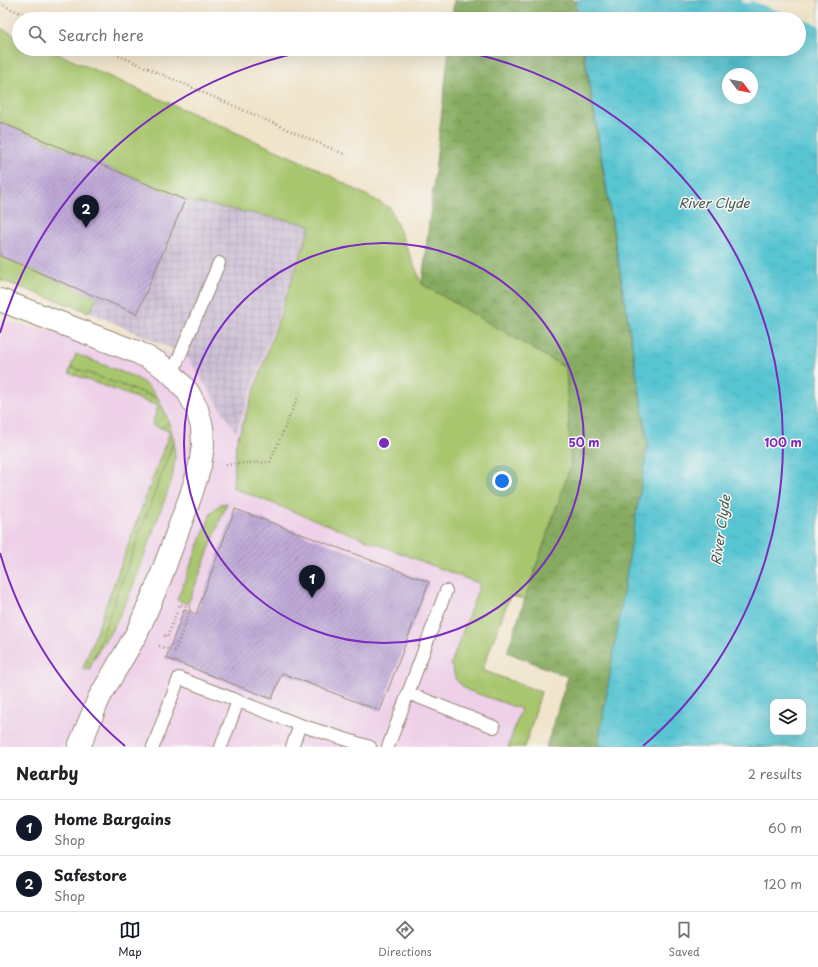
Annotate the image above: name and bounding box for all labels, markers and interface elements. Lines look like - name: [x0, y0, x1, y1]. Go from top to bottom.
- search box: [12, 12, 806, 56]
- icon: search: [26, 23, 48, 45]
- text: Search here: [58, 23, 144, 46]
- north arrow: [722, 68, 758, 104]
- water label: River Clyde: [679, 193, 750, 212]
- pin: 2: [73, 195, 99, 228]
- text: 50 m: [568, 433, 600, 451]
- text: 100 m: [764, 433, 802, 451]
- centre of rings: [377, 436, 391, 450]
- your location: [492, 471, 512, 491]
- water label: River Clyde: [706, 493, 734, 566]
- pin: 1: [299, 565, 325, 598]
- map controls: [770, 699, 806, 735]
- button: layers: [770, 699, 806, 735]
- text: Nearby: [16, 760, 78, 786]
- text: 2 results: [748, 764, 802, 783]
- text: Home Bargains: [54, 807, 171, 830]
- text: 1: [26, 818, 32, 837]
- text: 60 m: [768, 818, 802, 837]
- text: Shop: [54, 830, 85, 849]
- text: Safestore: [54, 863, 127, 886]
- text: 2: [24, 874, 34, 893]
- text: 120 m: [763, 874, 802, 893]
- text: Shop: [54, 886, 85, 905]
- tab: Map: [118, 919, 142, 960]
- tab: Directions: [378, 919, 432, 960]
- tab: Saved: [668, 919, 700, 960]

